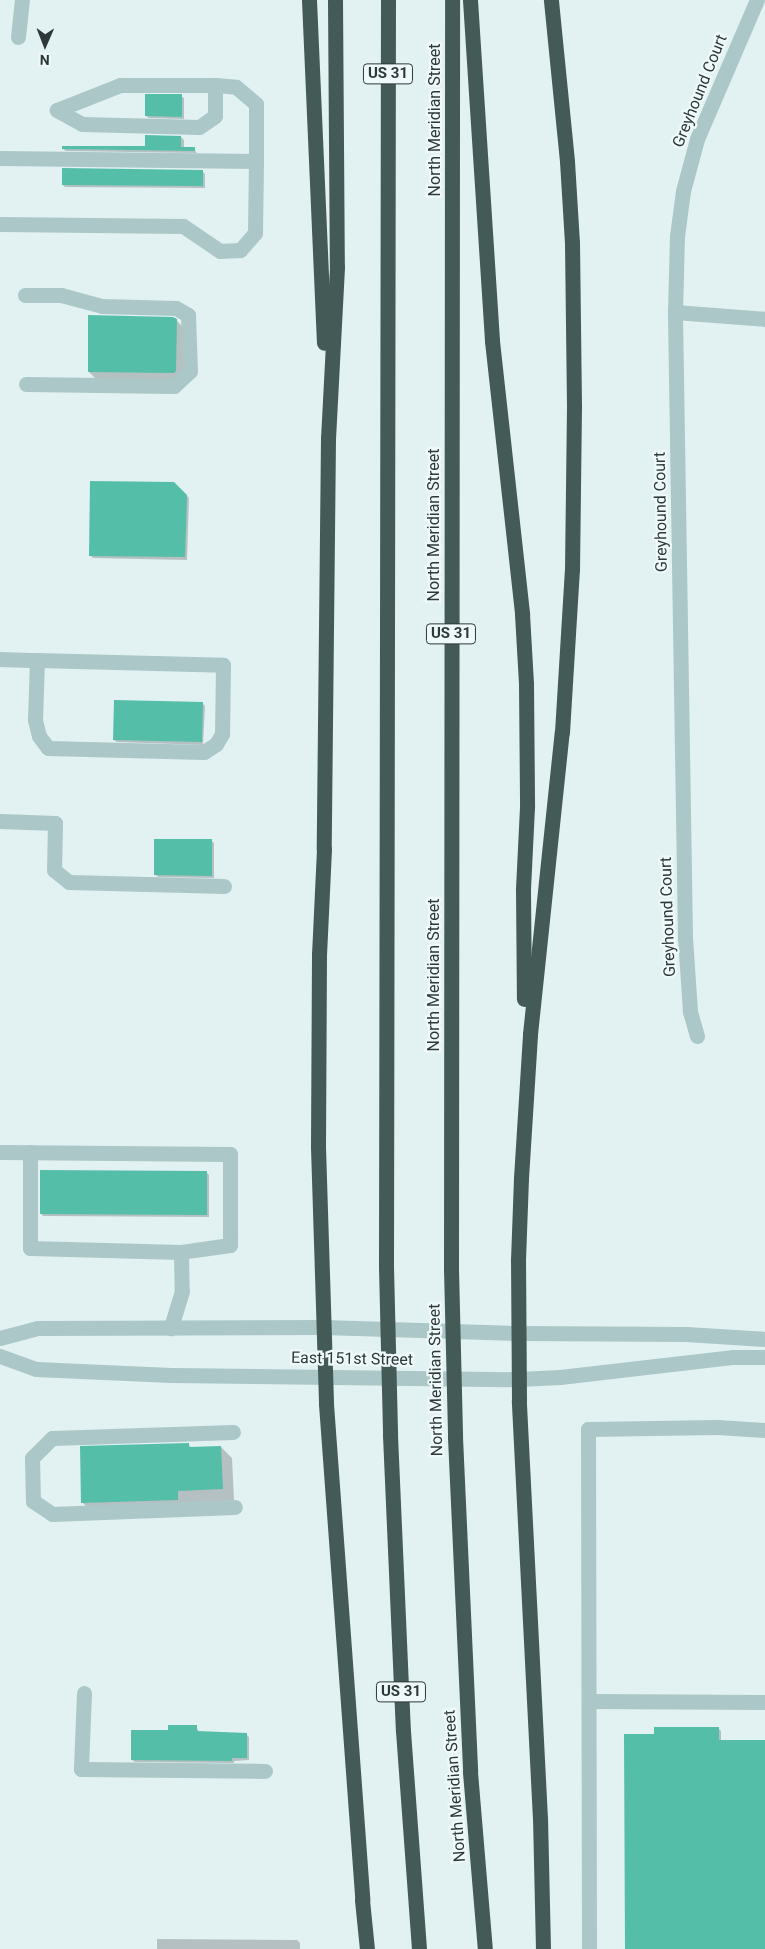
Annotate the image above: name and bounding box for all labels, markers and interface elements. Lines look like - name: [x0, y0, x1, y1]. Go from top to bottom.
- north arrow: [20, 20, 70, 70]
- street label: Greyhound Court: [669, 32, 731, 150]
- street label: North Meridian Street: [425, 44, 445, 196]
- text: N: [40, 52, 50, 68]
- road number: US 31: [362, 62, 414, 86]
- street label: North Meridian Street: [424, 449, 444, 601]
- street label: Greyhound Court: [650, 452, 672, 572]
- road number: US 31: [425, 622, 477, 646]
- street label: Greyhound Court: [656, 857, 680, 977]
- street label: North Meridian Street: [424, 899, 444, 1051]
- street label: North Meridian Street: [425, 1303, 447, 1457]
- street label: East 151st Street: [291, 1348, 413, 1370]
- road number: US 31: [375, 1680, 427, 1704]
- street label: North Meridian Street: [440, 1709, 470, 1863]

